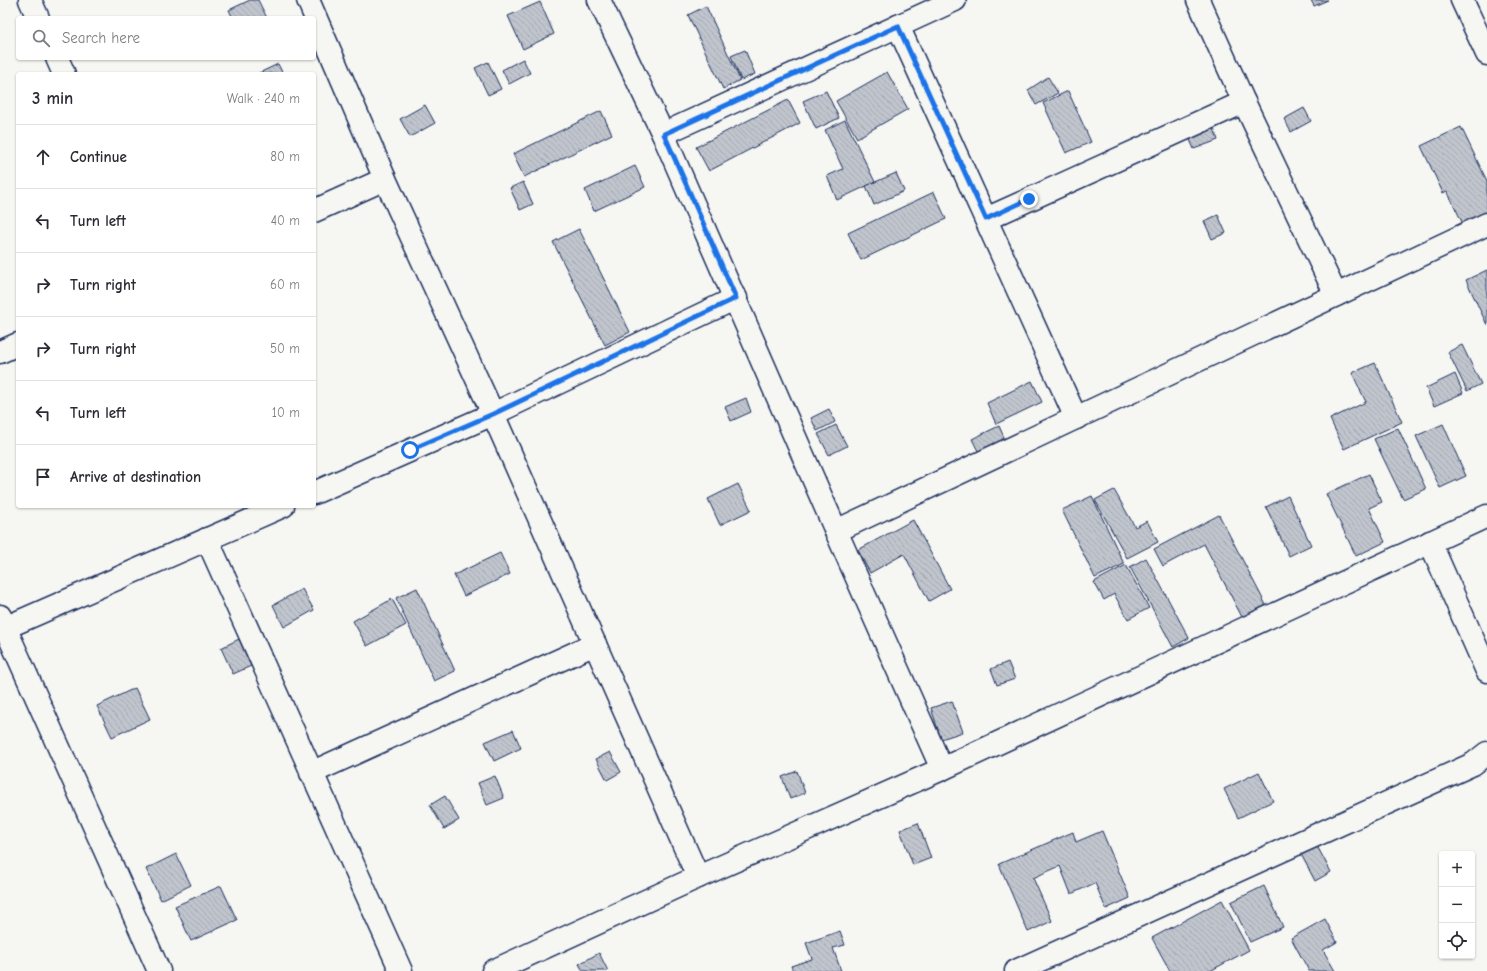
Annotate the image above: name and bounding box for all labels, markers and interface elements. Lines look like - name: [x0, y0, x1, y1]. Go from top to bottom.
- search box: [16, 16, 316, 60]
- icon: search: [30, 27, 52, 49]
- text: Search here: [62, 29, 140, 47]
- text: 3 min: [32, 89, 73, 108]
- text: Walk · 240 m: [227, 91, 300, 106]
- icon: ahead: [32, 146, 54, 168]
- text: Continue: [70, 148, 127, 166]
- text: 80 m: [270, 149, 300, 164]
- route end: [1020, 190, 1038, 208]
- icon: left: [32, 210, 54, 232]
- text: Turn left: [70, 212, 126, 230]
- text: 40 m: [271, 213, 300, 228]
- icon: right: [32, 274, 54, 296]
- text: Turn right: [70, 276, 136, 294]
- text: 60 m: [270, 277, 300, 292]
- icon: right: [32, 338, 54, 360]
- text: Turn right: [70, 340, 136, 358]
- text: 50 m: [270, 341, 300, 356]
- icon: left: [32, 402, 54, 424]
- text: Turn left: [70, 404, 126, 422]
- text: 10 m: [272, 405, 300, 420]
- route start: [401, 441, 419, 459]
- icon: arrive: [32, 466, 54, 488]
- text: Arrive at destination: [70, 468, 201, 486]
- map controls: [1439, 851, 1475, 959]
- button: +: [1439, 851, 1475, 887]
- button: −: [1439, 887, 1475, 923]
- button: locate: [1439, 923, 1475, 959]

